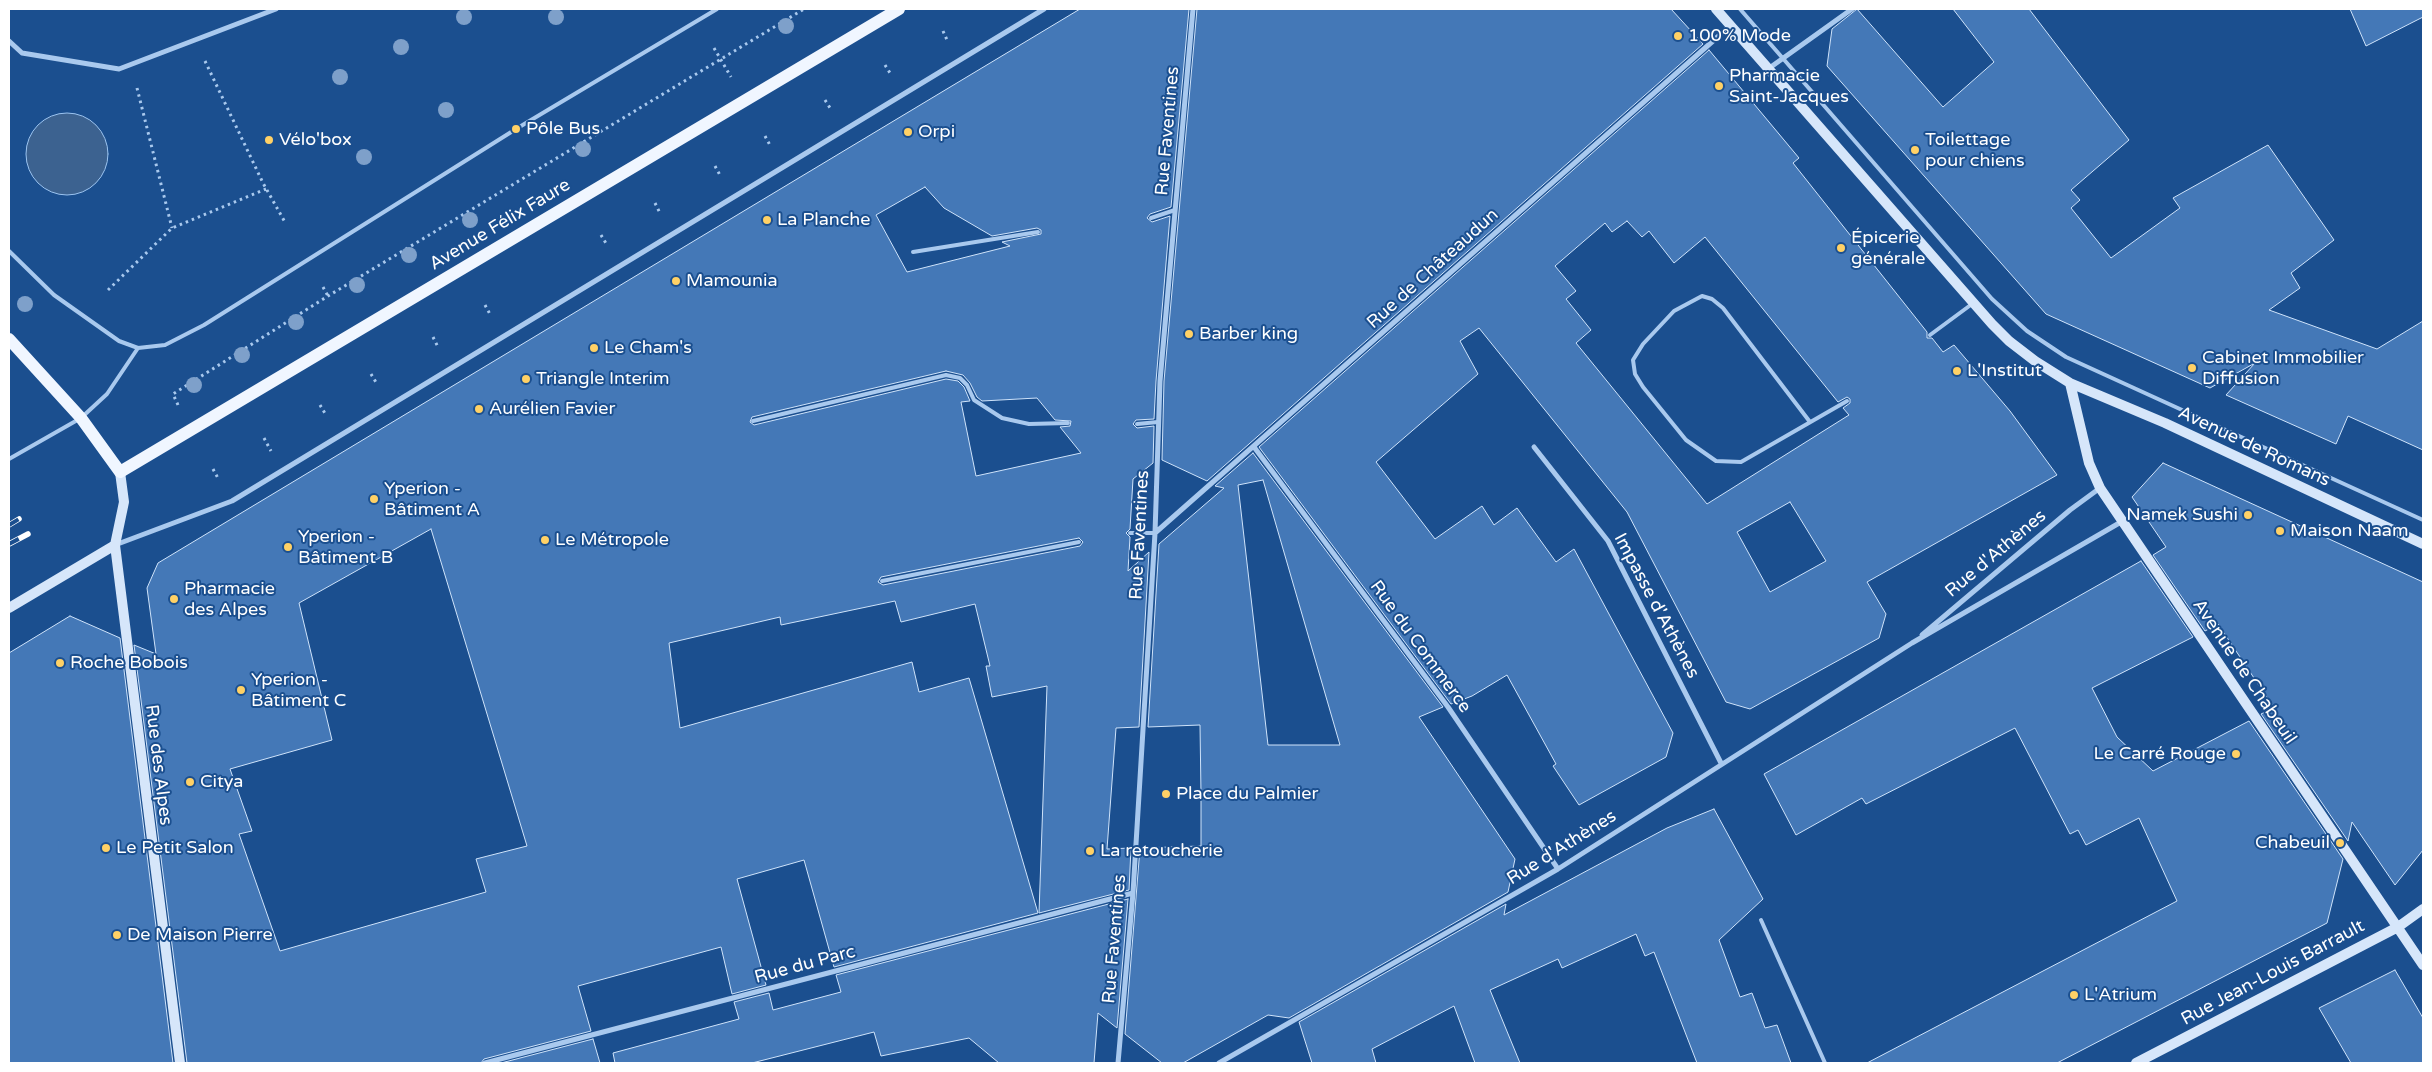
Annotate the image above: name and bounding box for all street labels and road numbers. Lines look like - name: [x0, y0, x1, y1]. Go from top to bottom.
- street label: Rue Faventines: [1152, 65, 1184, 197]
- street label: Avenue Félix Faure: [426, 174, 574, 276]
- street label: Rue de Châteaudun: [1363, 204, 1503, 334]
- street label: Avenue de Romans: [2175, 402, 2333, 492]
- street label: Rue Faventines: [1126, 470, 1154, 600]
- street label: Rue d'Athènes: [1941, 506, 2051, 602]
- street label: Impasse d'Athènes: [1609, 530, 1703, 682]
- street label: Rue du Commerce: [1365, 577, 1475, 717]
- street label: Avenue de Chabeuil: [2187, 595, 2301, 749]
- street label: Rue des Alpes: [140, 703, 176, 827]
- street label: Rue d'Athènes: [1503, 806, 1621, 890]
- street label: Rue Faventines: [1099, 873, 1131, 1005]
- street label: Rue Jean-Louis Barrault: [2178, 915, 2368, 1031]
- street label: Rue du Parc: [752, 941, 858, 989]

